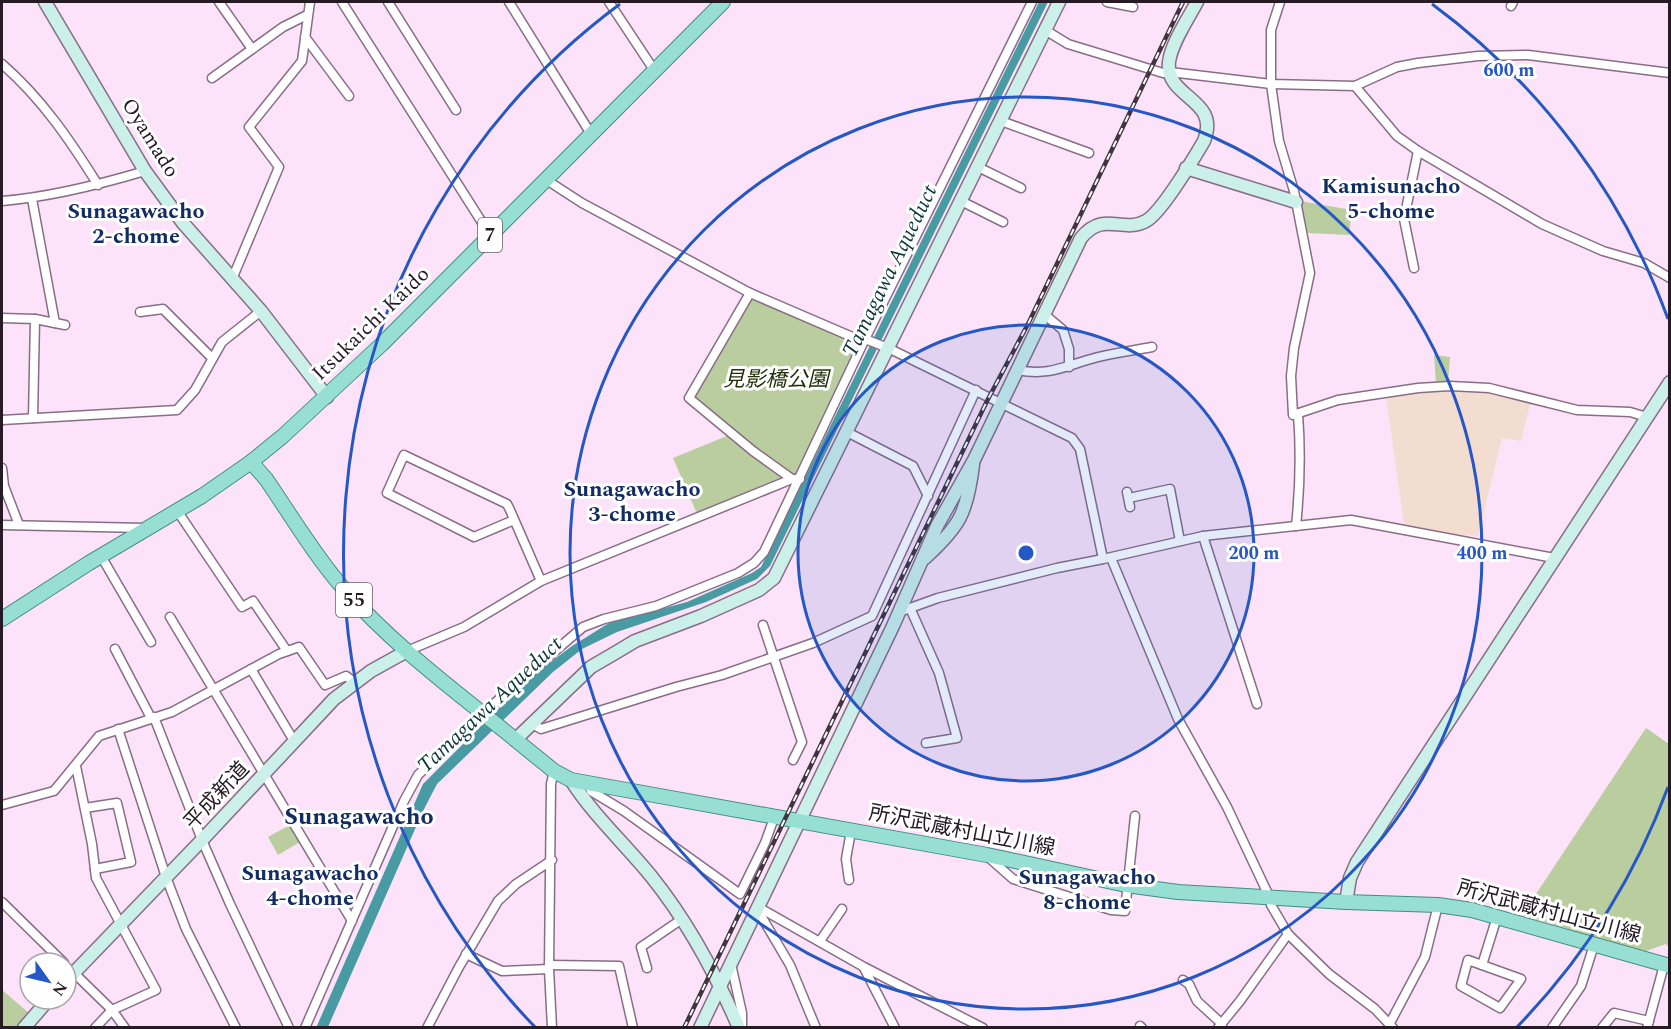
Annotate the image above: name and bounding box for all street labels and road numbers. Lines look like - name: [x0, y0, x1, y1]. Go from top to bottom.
- street label: Oyamado: [113, 92, 187, 184]
- road number: 7: [478, 218, 502, 252]
- street label: Itsukaichi Kaido: [305, 259, 437, 389]
- road number: 55: [336, 583, 372, 617]
- street label: 平成新道: [177, 754, 257, 838]
- street label: 所沢武蔵村山立川線: [866, 797, 1058, 865]
- street label: 所沢武蔵村山立川線: [1454, 872, 1644, 952]

